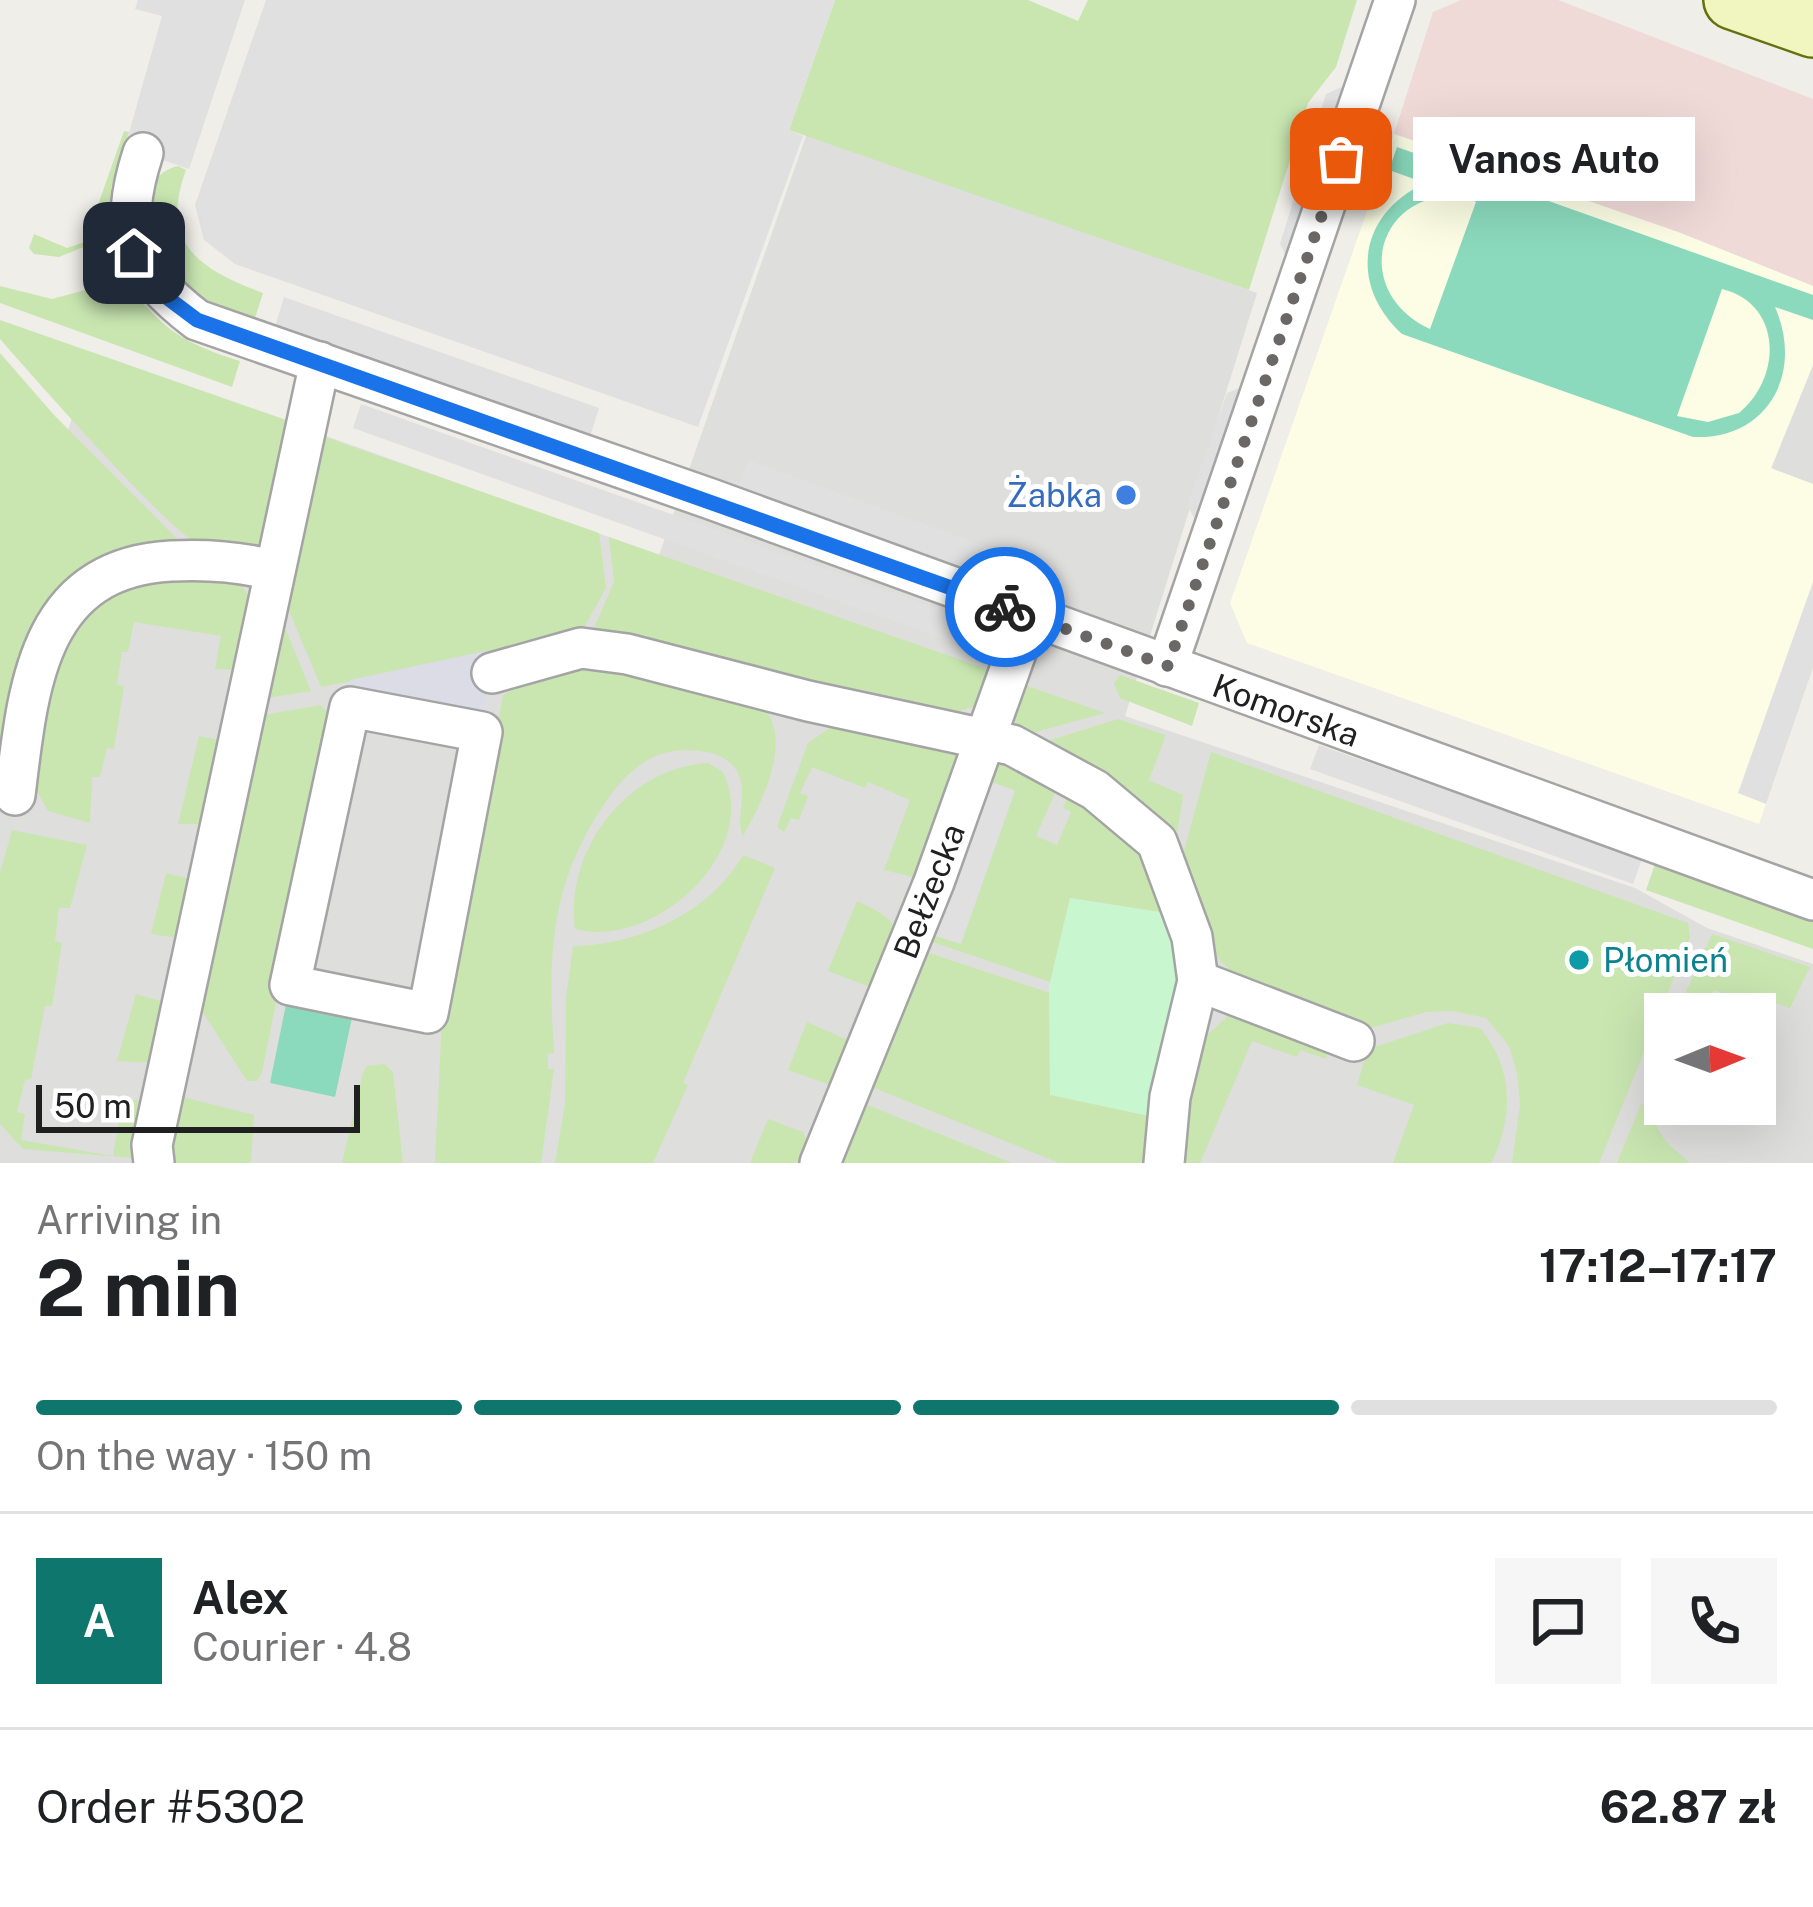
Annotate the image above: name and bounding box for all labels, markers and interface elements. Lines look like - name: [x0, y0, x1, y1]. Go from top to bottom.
- pin: [1290, 108, 1392, 210]
- callout: Vanos Auto: [1413, 117, 1695, 201]
- icon: bag: [1308, 126, 1374, 192]
- text: Vanos Auto: [1448, 136, 1660, 182]
- pin: [83, 202, 185, 304]
- icon: home: [101, 220, 167, 286]
- place label: Żabka: [1007, 475, 1102, 514]
- marker: Żabka: [1113, 482, 1139, 508]
- courier: [945, 547, 1065, 667]
- icon: bike: [972, 574, 1038, 640]
- street label: Komorska: [1207, 666, 1365, 754]
- street label: Bełżecka: [886, 818, 972, 964]
- place label: Płomień: [1603, 941, 1728, 979]
- marker: Płomień: [1566, 947, 1592, 973]
- north arrow: [1644, 993, 1776, 1125]
- map controls: [1644, 993, 1776, 1125]
- scale bar: [36, 1079, 360, 1132]
- text: 50 m: [54, 1087, 132, 1125]
- text: Arriving in: [36, 1197, 222, 1243]
- text: 17:12–17:17: [1539, 1239, 1777, 1292]
- text: 2 min: [36, 1242, 240, 1334]
- text: On the way · 150 m: [36, 1433, 372, 1479]
- button: chat: [1495, 1558, 1621, 1684]
- button: phone: [1651, 1558, 1777, 1684]
- text: Alex: [192, 1571, 289, 1624]
- text: A: [83, 1594, 115, 1647]
- text: Courier · 4.8: [192, 1624, 412, 1670]
- text: Order #5302: [36, 1780, 305, 1833]
- text: 62.87 zł: [1600, 1780, 1777, 1833]

